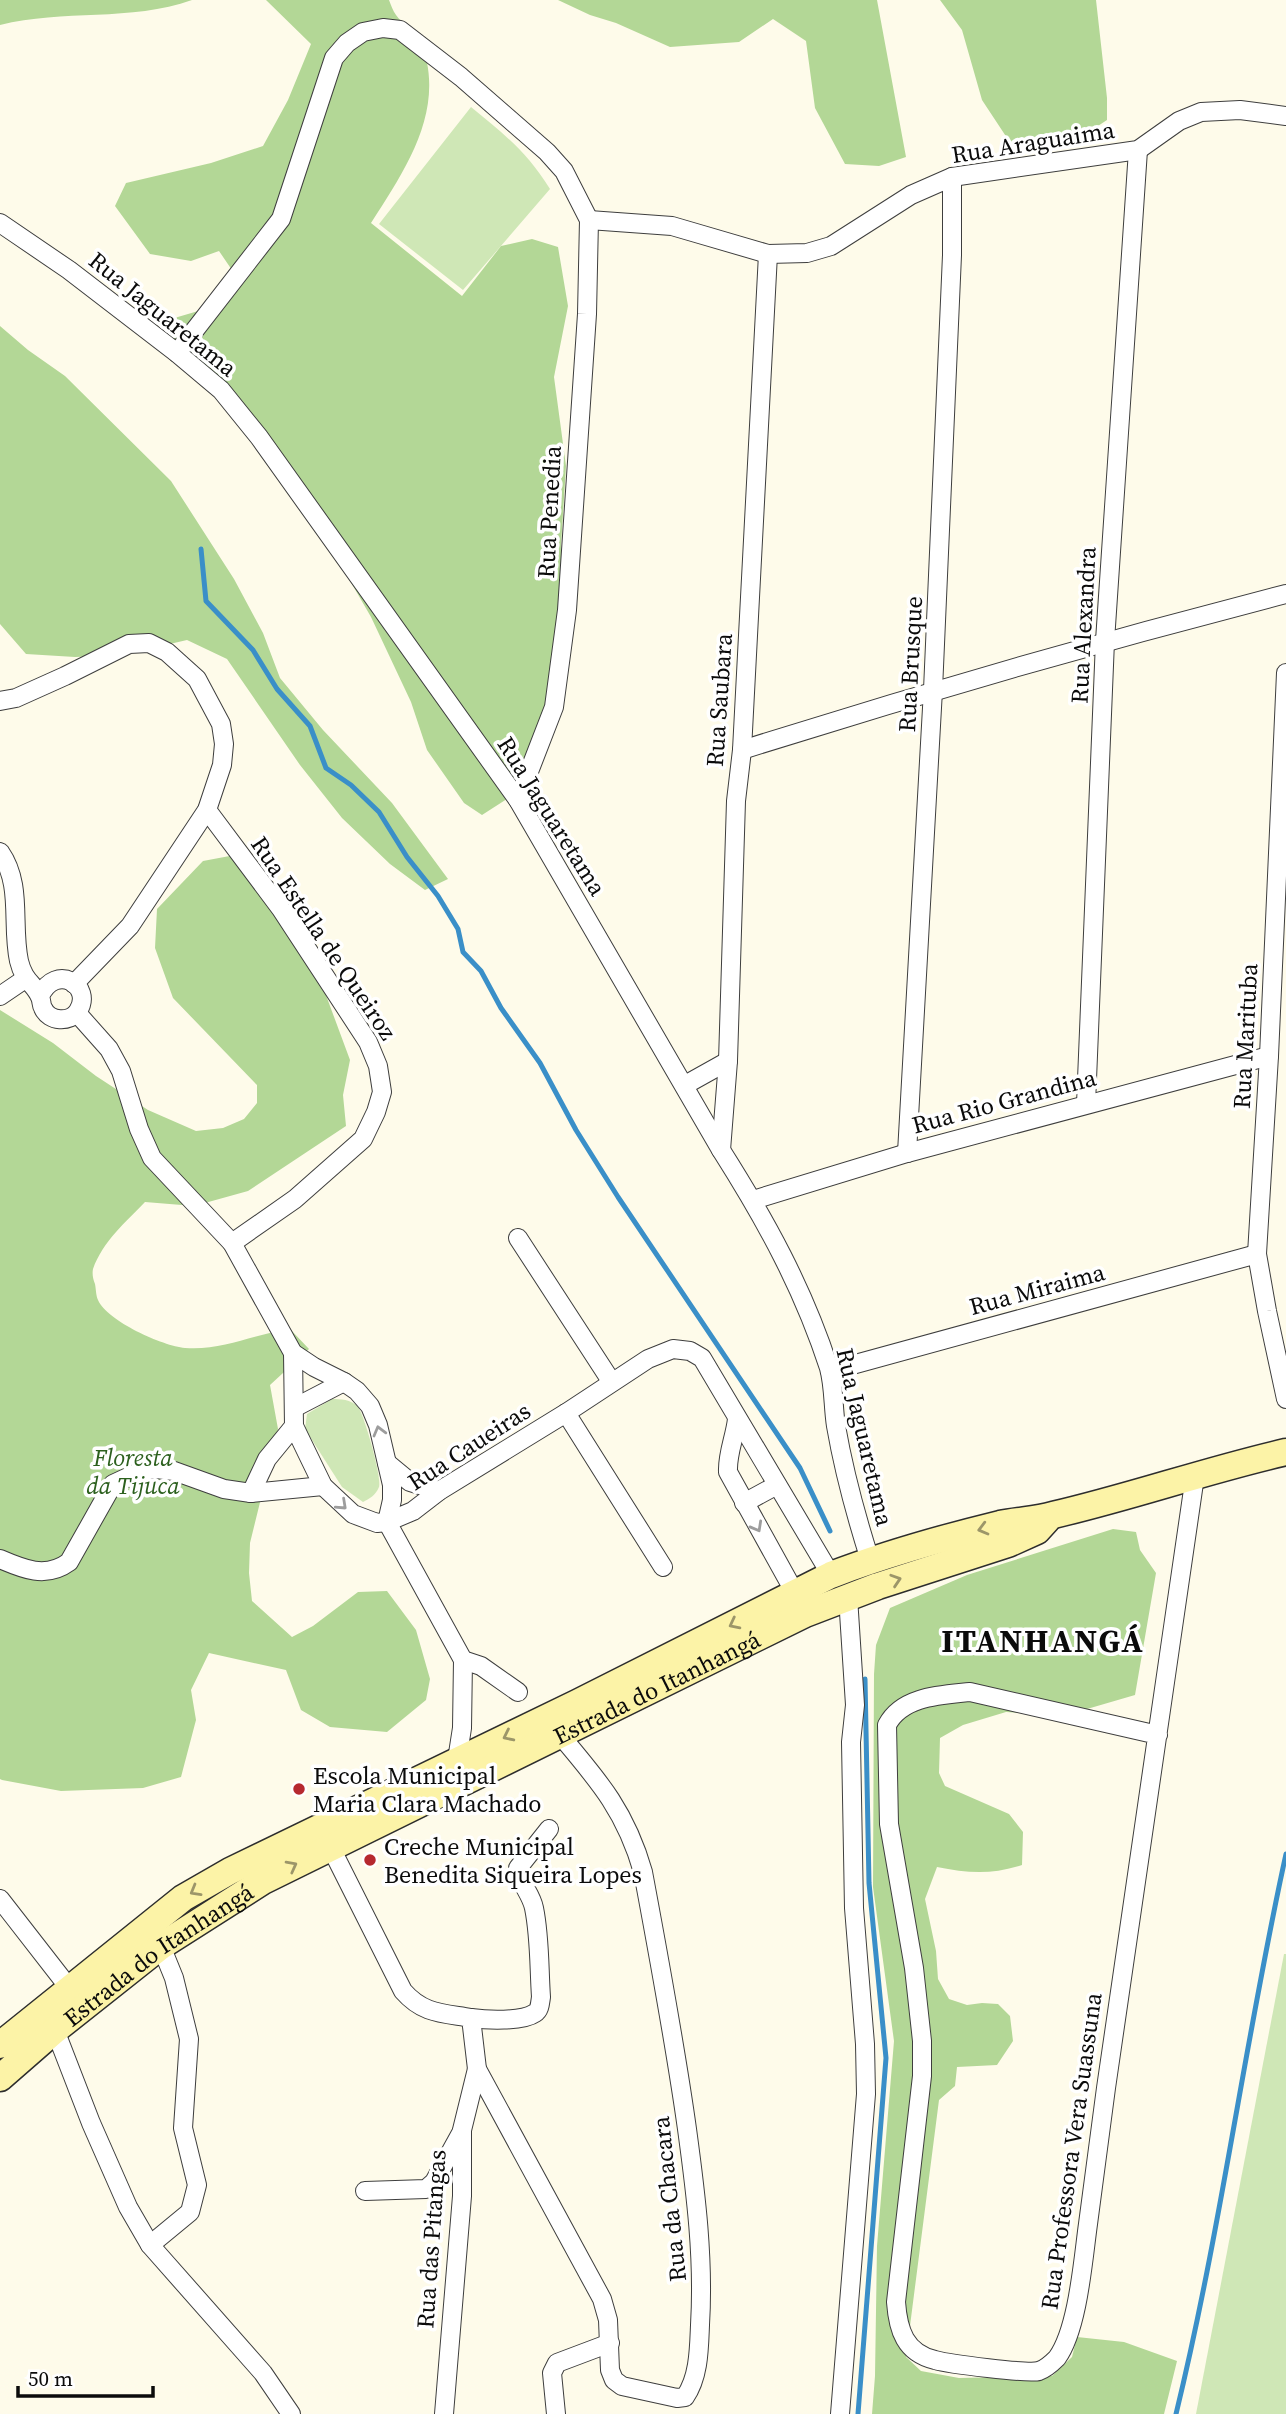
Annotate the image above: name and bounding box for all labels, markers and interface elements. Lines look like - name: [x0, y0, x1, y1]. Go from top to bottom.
- street label: Rua Araguaima: [949, 113, 1118, 171]
- street label: Rua Jaguaretama: [82, 244, 245, 385]
- street label: Rua Penedia: [529, 444, 569, 579]
- street label: Rua Alexandra: [1062, 545, 1104, 704]
- street label: Rua Brusque: [890, 595, 930, 733]
- street label: Rua Saubara: [698, 631, 740, 768]
- street label: Rua Jaguaretama: [490, 730, 615, 903]
- street label: Rua Estella de Queiroz: [243, 830, 405, 1046]
- street label: Rua Marituba: [1225, 962, 1265, 1110]
- street label: Rua Rio Grandina: [908, 1060, 1100, 1141]
- street label: Rua Miraima: [966, 1255, 1109, 1323]
- street label: Rua Jaguaretama: [828, 1345, 902, 1530]
- street label: Rua Caueiras: [401, 1394, 537, 1498]
- one-way arrow: [373, 1425, 387, 1437]
- park label: Floresta da Tijuca: [86, 1441, 180, 1502]
- one-way arrow: [334, 1496, 347, 1509]
- one-way arrow: [749, 1520, 762, 1533]
- one-way arrow: [978, 1520, 990, 1535]
- one-way arrow: [889, 1574, 902, 1588]
- one-way arrow: [729, 1615, 741, 1629]
- district label: ITANHANGÁ: [941, 1619, 1145, 1663]
- street label: Estrada do Itanhangá: [548, 1622, 766, 1752]
- one-way arrow: [503, 1727, 515, 1741]
- place label: Escola Municipal Maria Clara Machado: [313, 1759, 541, 1820]
- marker: Escola Municipal Maria Clara Machado: [291, 1781, 307, 1797]
- place label: Creche Municipal Benedita Siqueira Lopes: [384, 1830, 642, 1891]
- marker: Creche Municipal Benedita Siqueira Lopes: [362, 1852, 378, 1868]
- one-way arrow: [285, 1860, 297, 1874]
- street label: Estrada do Itanhangá: [56, 1875, 260, 2034]
- one-way arrow: [189, 1883, 202, 1896]
- street label: Rua Professora Vera Suassuna: [1032, 1990, 1110, 2312]
- street label: Rua da Chacara: [644, 2114, 694, 2283]
- street label: Rua das Pitangas: [408, 2148, 454, 2330]
- scale bar: [18, 2354, 152, 2398]
- text: 50 m: [28, 2364, 73, 2393]

